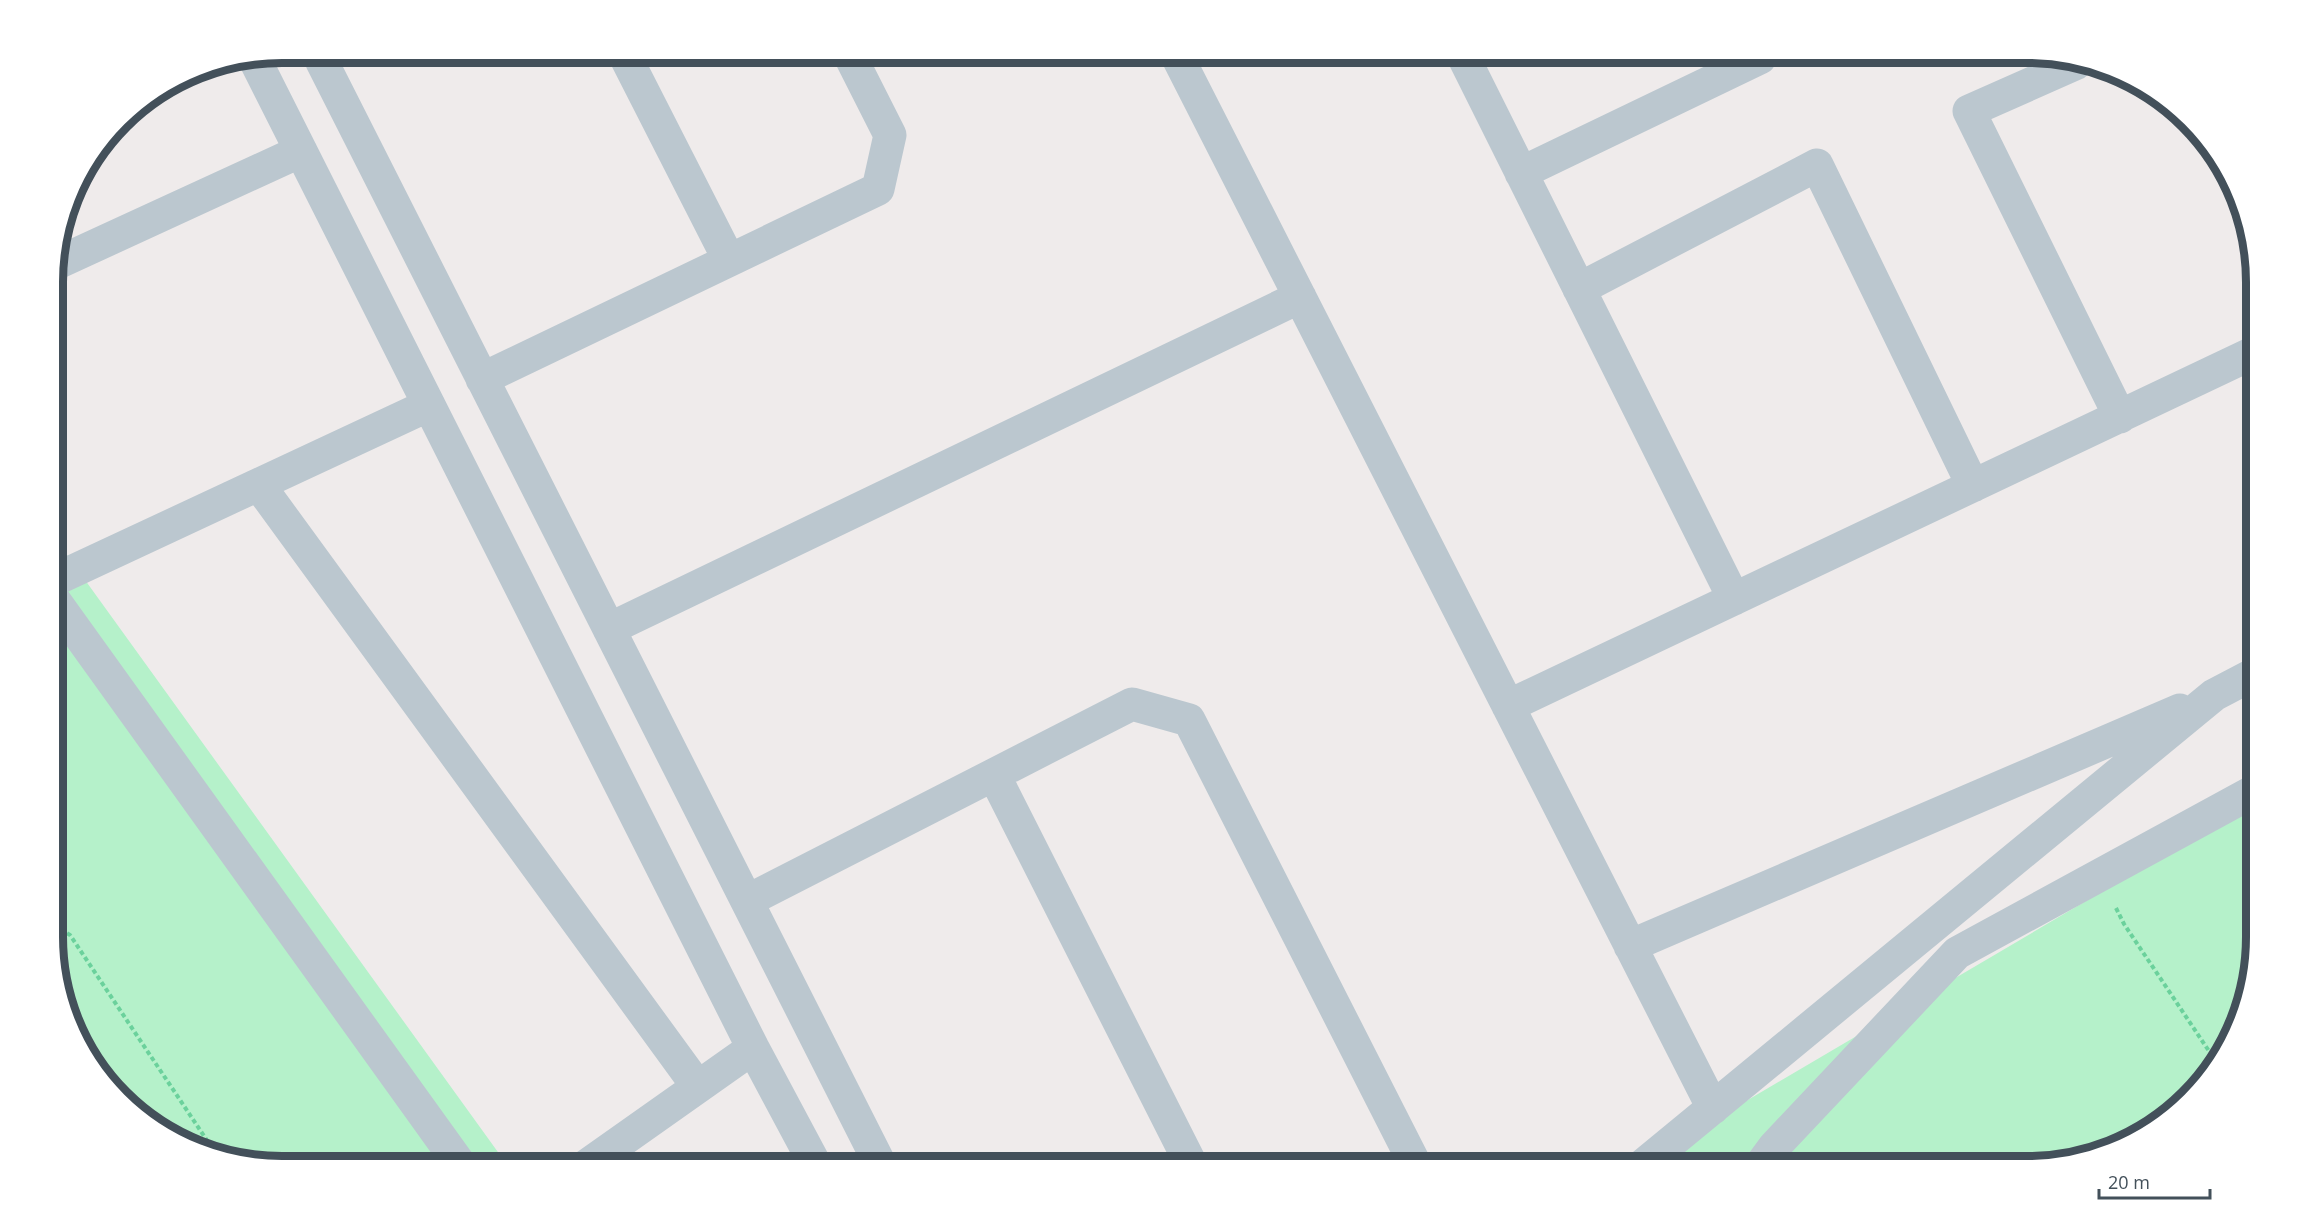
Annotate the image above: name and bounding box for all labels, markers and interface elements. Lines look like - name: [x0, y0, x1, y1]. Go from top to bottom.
- scale bar: [2099, 1162, 2210, 1200]
- text: 20 m: [2108, 1170, 2150, 1194]

